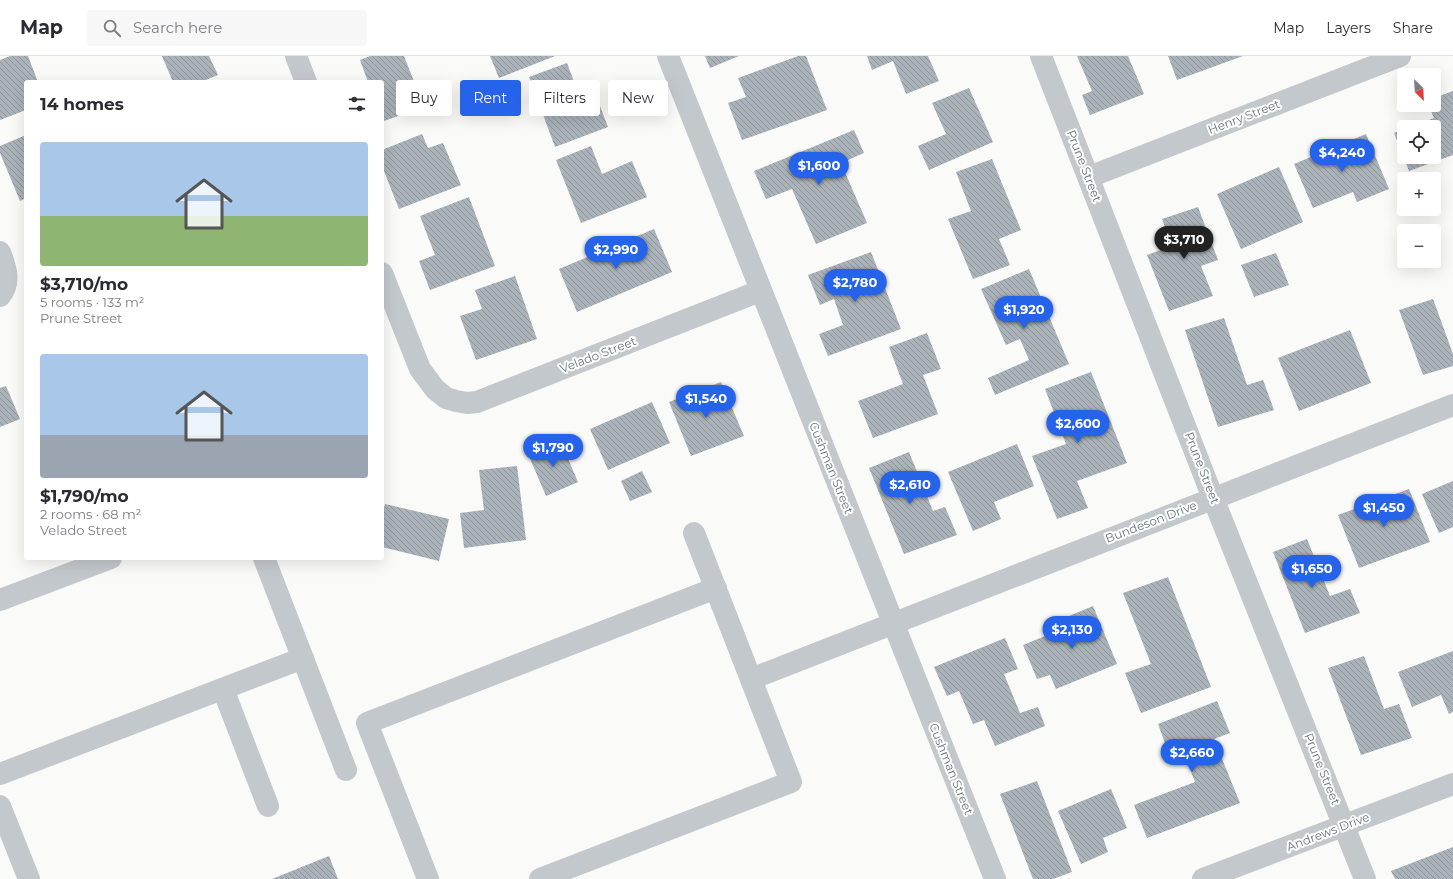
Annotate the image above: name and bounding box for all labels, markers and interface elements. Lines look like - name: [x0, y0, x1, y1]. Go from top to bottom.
- search box: [87, 10, 367, 46]
- text: Map: [20, 16, 63, 39]
- icon: search: [101, 17, 123, 39]
- text: Search here: [133, 18, 222, 37]
- text: Map: [1273, 19, 1304, 37]
- text: Layers: [1326, 19, 1371, 37]
- text: Share: [1393, 19, 1433, 37]
- north arrow: [1397, 68, 1441, 112]
- map controls: [1397, 68, 1441, 268]
- chip: Buy: [396, 80, 452, 116]
- chip: Rent: [460, 80, 521, 116]
- chip: Filters: [529, 80, 600, 116]
- chip: New: [608, 80, 668, 116]
- icon: filters: [346, 93, 368, 115]
- text: 14 homes: [40, 94, 124, 114]
- street label: Henry Street: [1206, 96, 1282, 137]
- button: locate: [1397, 120, 1441, 164]
- street label: Prune Street: [1064, 128, 1105, 204]
- pin: $4,240: [1309, 139, 1375, 173]
- text: $4,240: [1319, 144, 1365, 160]
- pin: $1,600: [786, 152, 852, 186]
- text: $1,600: [798, 157, 840, 173]
- icon: home: [168, 168, 240, 240]
- button: +: [1397, 172, 1441, 216]
- button: −: [1397, 224, 1441, 268]
- pin: $3,710: [1151, 226, 1217, 260]
- text: $3,710: [1163, 231, 1205, 247]
- pin: $2,990: [583, 236, 649, 270]
- text: $2,990: [594, 241, 638, 257]
- pin: $2,780: [822, 269, 888, 303]
- text: $3,710/mo: [40, 274, 128, 294]
- text: $2,780: [833, 274, 877, 290]
- text: 5 rooms · 133 m²: [40, 294, 144, 310]
- pin: $1,920: [991, 296, 1057, 330]
- text: $1,920: [1003, 301, 1045, 317]
- text: Prune Street: [40, 310, 122, 326]
- street label: Velado Street: [558, 333, 638, 376]
- icon: home: [168, 380, 240, 452]
- pin: $1,540: [673, 385, 739, 419]
- text: $1,540: [685, 390, 727, 406]
- pin: $2,600: [1045, 410, 1111, 444]
- text: $2,600: [1055, 415, 1101, 431]
- street label: Cushman Street: [806, 420, 857, 516]
- street label: Prune Street: [1182, 430, 1223, 506]
- pin: $1,790: [520, 434, 586, 468]
- text: $1,790: [532, 439, 574, 455]
- pin: $2,610: [877, 471, 943, 505]
- text: $2,610: [889, 476, 931, 492]
- text: $1,790/mo: [40, 486, 129, 506]
- pin: $1,450: [1351, 494, 1417, 528]
- street label: Bundeson Drive: [1103, 497, 1199, 546]
- text: $1,450: [1363, 499, 1405, 515]
- text: 2 rooms · 68 m²: [40, 506, 141, 522]
- text: Velado Street: [40, 522, 127, 538]
- pin: $1,650: [1279, 555, 1345, 589]
- text: $1,650: [1291, 560, 1333, 576]
- pin: $2,130: [1039, 616, 1105, 650]
- text: $2,130: [1052, 621, 1092, 637]
- street label: Cushman Street: [926, 721, 977, 817]
- street label: Prune Street: [1301, 731, 1344, 807]
- pin: $2,660: [1159, 739, 1225, 773]
- text: $2,660: [1170, 744, 1214, 760]
- street label: Andrews Drive: [1284, 809, 1371, 854]

